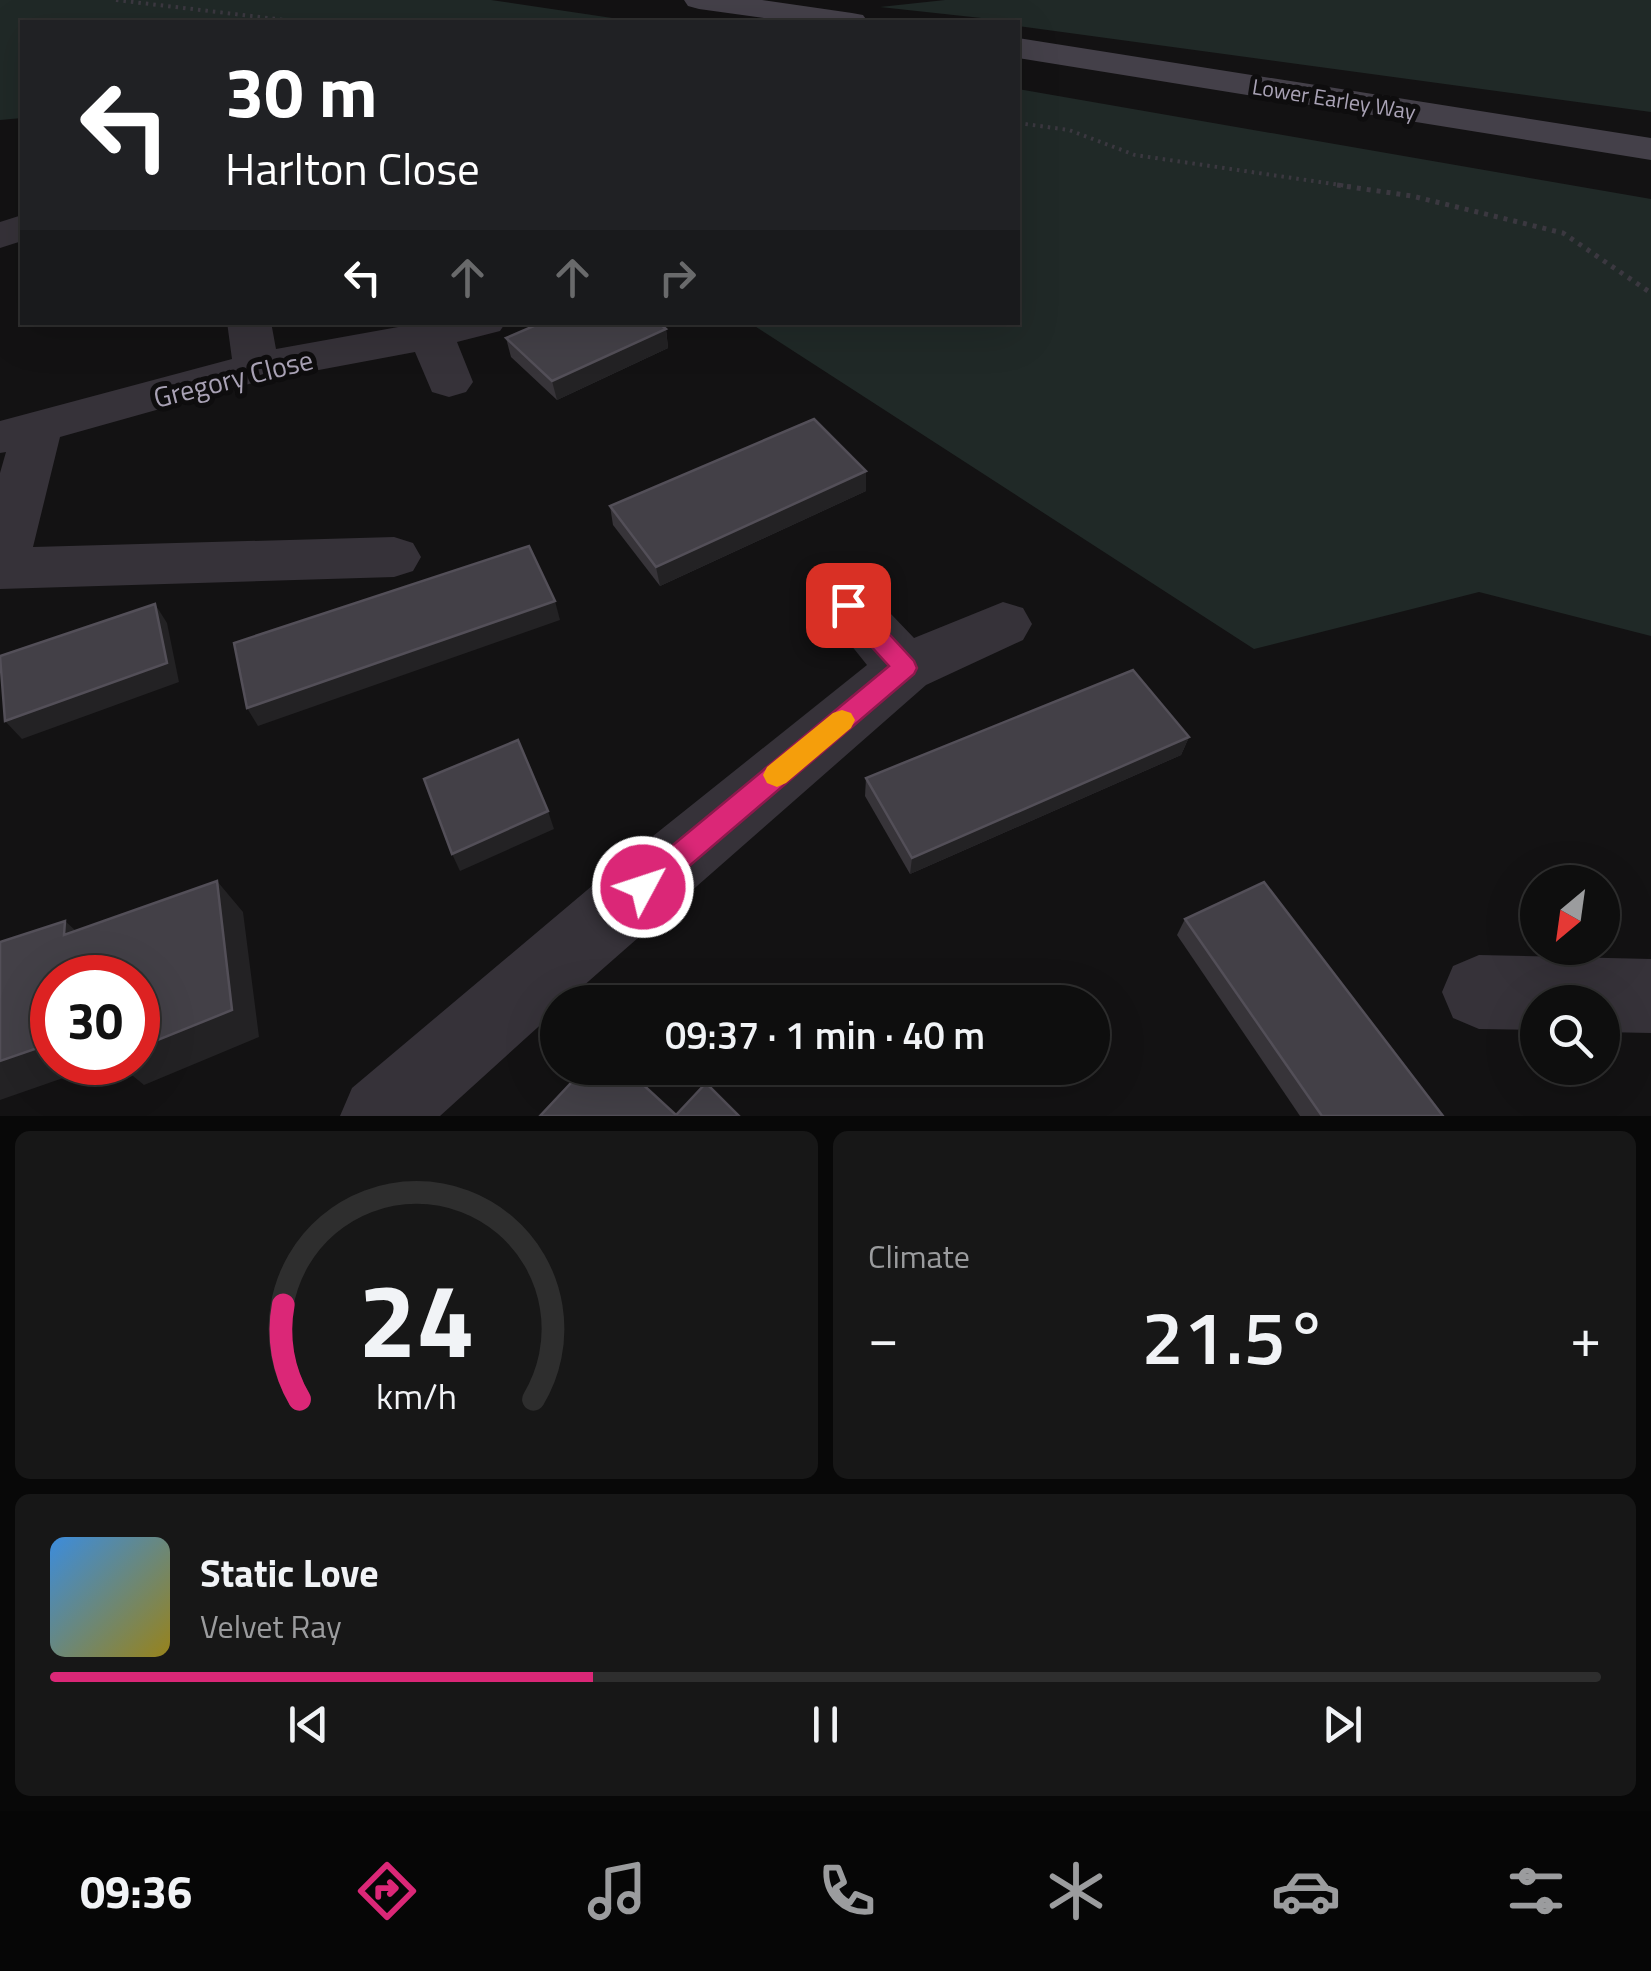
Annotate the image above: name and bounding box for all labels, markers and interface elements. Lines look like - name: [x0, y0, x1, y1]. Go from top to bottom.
- text: 30 m: [225, 38, 378, 144]
- icon: left: [60, 60, 190, 190]
- street label: Lower Earley Way: [1250, 69, 1419, 129]
- text: Harlton Close: [225, 134, 480, 202]
- icon: left: [335, 250, 390, 305]
- icon: ahead: [440, 250, 495, 305]
- icon: ahead: [545, 250, 600, 305]
- icon: right: [650, 250, 705, 305]
- street label: Gregory Close: [149, 337, 317, 419]
- pin: [806, 563, 891, 648]
- icon: arrive: [821, 578, 876, 633]
- position arrow: [591, 835, 695, 939]
- north arrow: [1520, 865, 1620, 965]
- map controls: [1520, 865, 1620, 1085]
- speed limit sign: 30: [30, 955, 160, 1085]
- button: search: [1520, 985, 1620, 1085]
- text: 09:37 · 1 min · 40 m: [665, 1006, 985, 1064]
- text: Climate: [868, 1232, 970, 1280]
- text: 24: [358, 1239, 475, 1397]
- text: 21.5°: [1142, 1279, 1327, 1393]
- text: −: [868, 1295, 899, 1378]
- text: +: [1570, 1295, 1601, 1378]
- text: km/h: [376, 1368, 457, 1423]
- text: Static Love: [200, 1544, 379, 1602]
- text: Velvet Ray: [200, 1602, 342, 1650]
- icon: previous: [281, 1697, 336, 1752]
- icon: pause: [798, 1697, 853, 1752]
- icon: next: [1315, 1697, 1370, 1752]
- icon: directions: [352, 1856, 422, 1926]
- icon: music: [582, 1856, 652, 1926]
- icon: phone: [812, 1856, 882, 1926]
- icon: climate: [1041, 1856, 1111, 1926]
- icon: car: [1271, 1856, 1341, 1926]
- icon: filters: [1501, 1856, 1571, 1926]
- text: 09:36: [80, 1857, 192, 1925]

